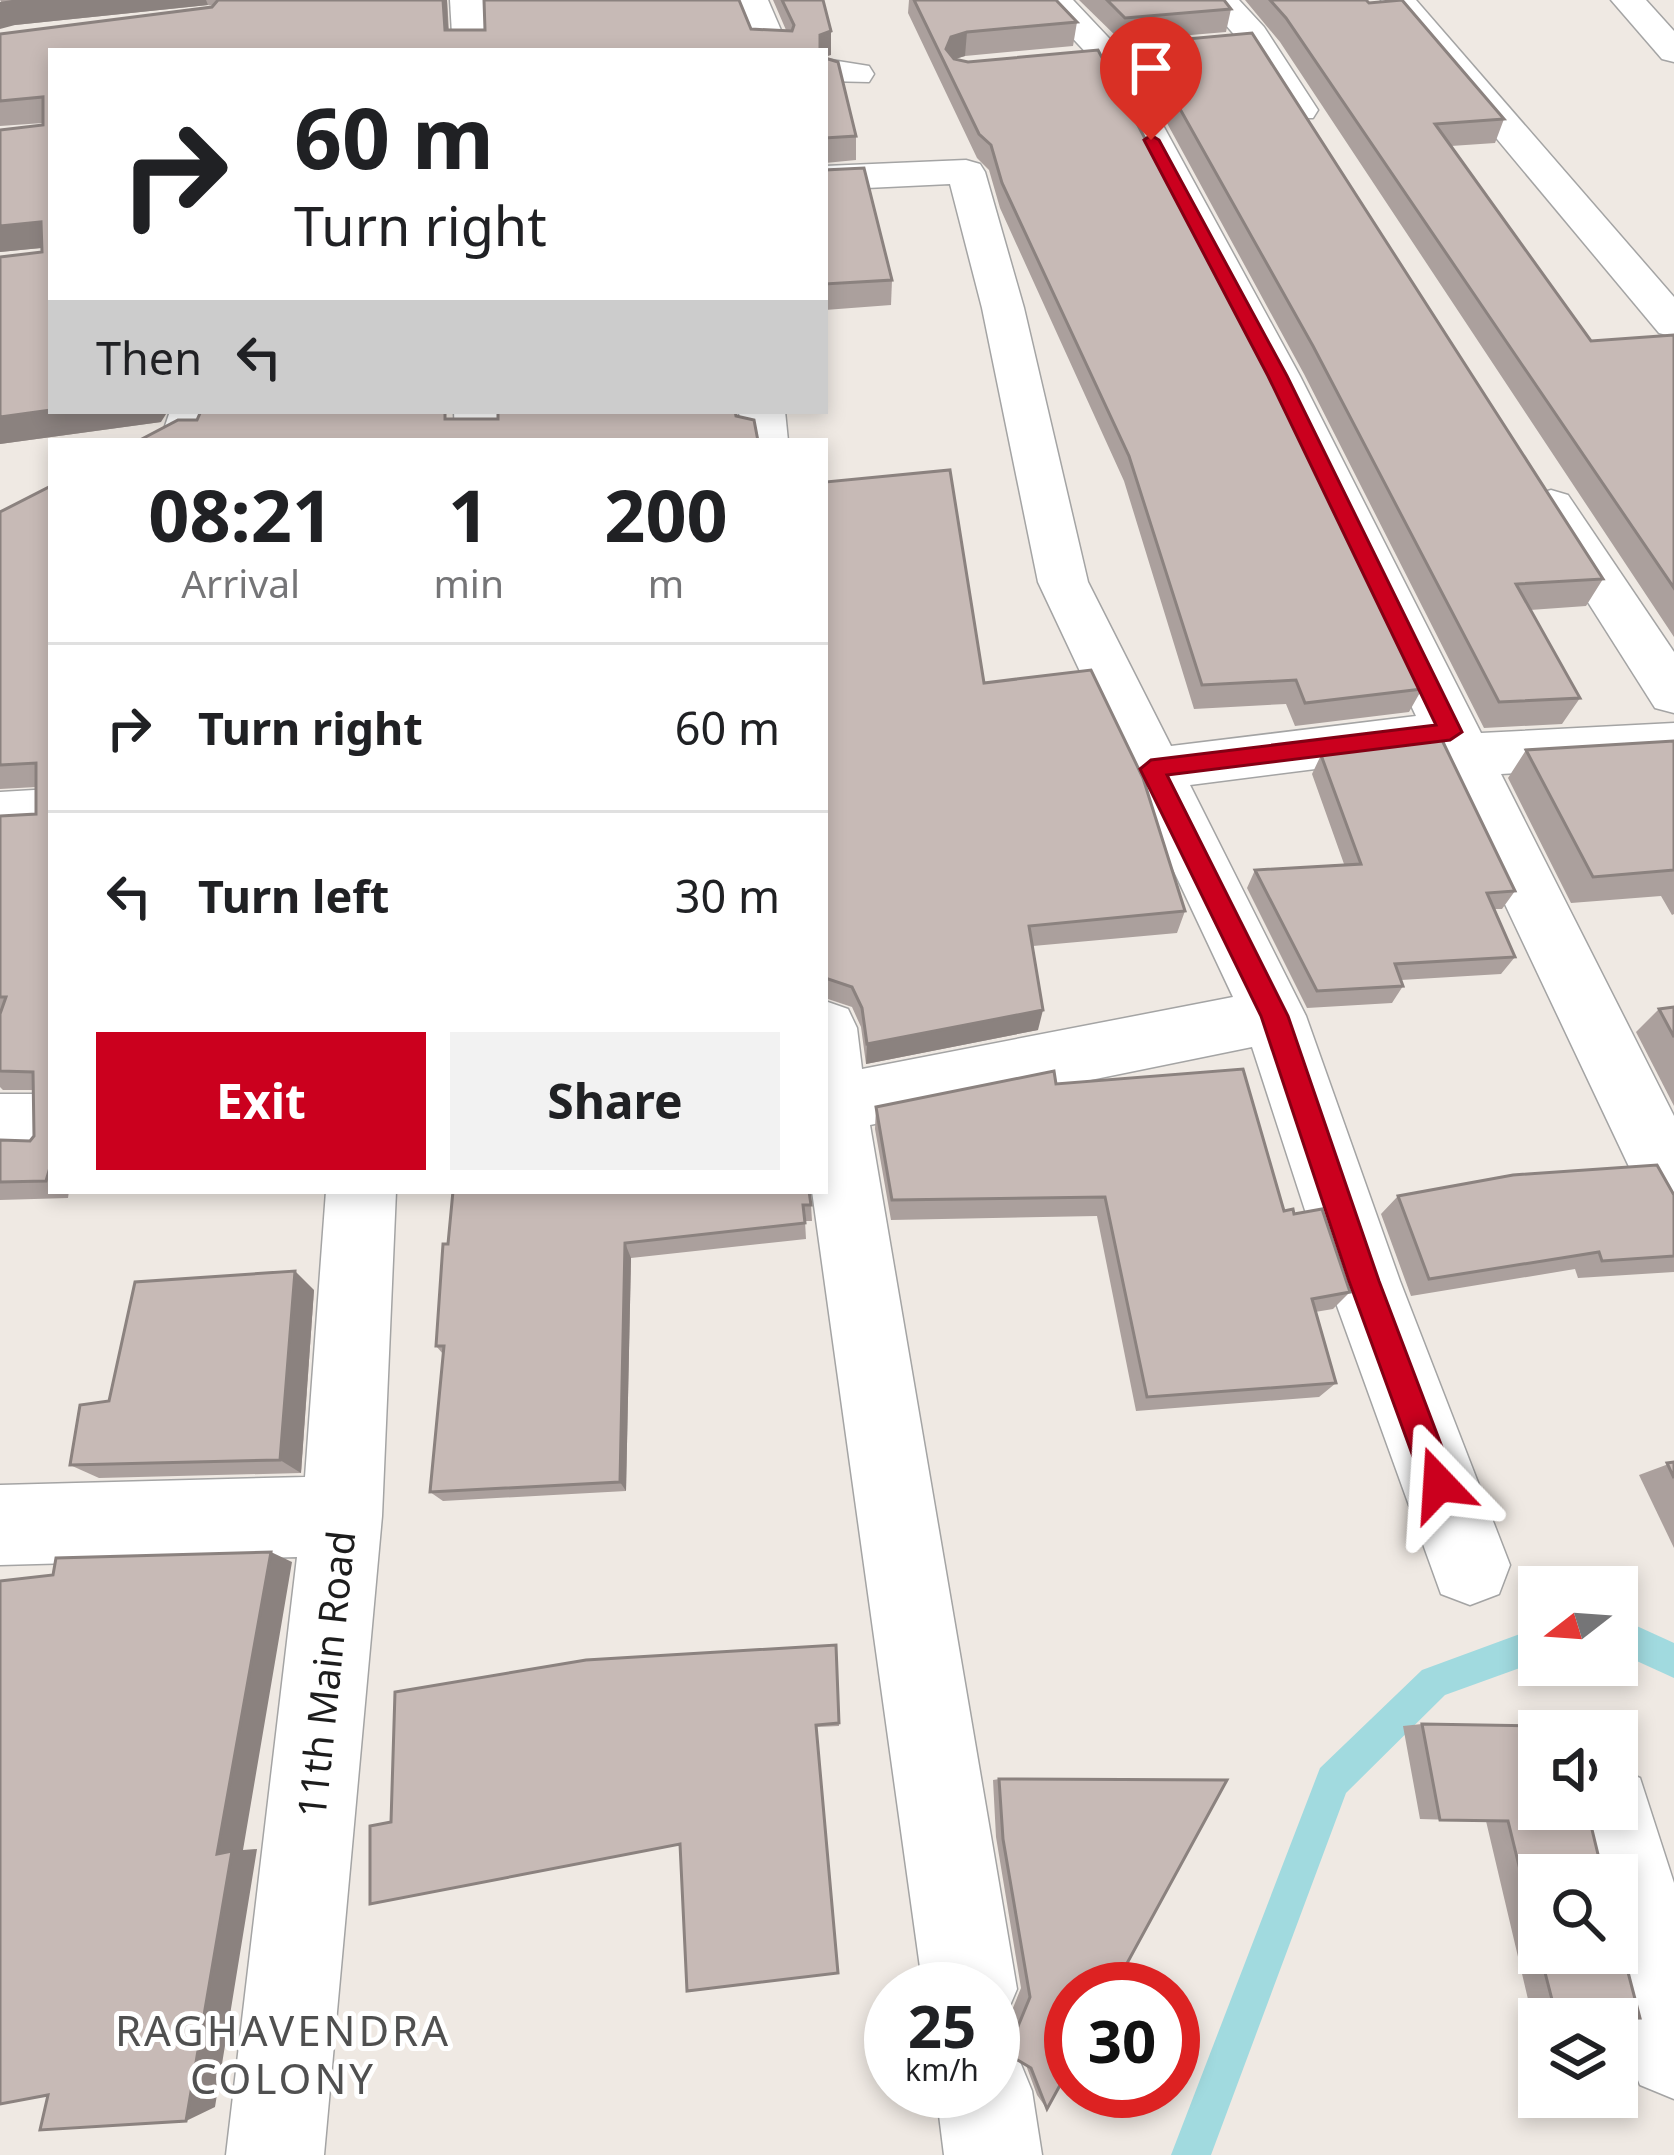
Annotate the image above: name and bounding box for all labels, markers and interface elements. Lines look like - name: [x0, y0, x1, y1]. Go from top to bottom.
- pin: [1100, 17, 1202, 140]
- icon: arrive: [1118, 35, 1184, 101]
- text: 60 m: [294, 79, 494, 194]
- icon: right: [96, 96, 252, 252]
- text: Turn right: [294, 188, 547, 262]
- icon: left: [226, 324, 292, 390]
- text: Then: [96, 327, 202, 388]
- text: 08:21: [148, 465, 333, 563]
- text: 1: [448, 465, 489, 563]
- text: 200: [604, 465, 728, 563]
- text: Arrival: [181, 556, 300, 609]
- text: min: [433, 556, 504, 609]
- text: m: [648, 556, 684, 609]
- icon: right: [96, 695, 162, 761]
- text: Turn right: [198, 697, 423, 758]
- text: 60 m: [675, 697, 780, 758]
- icon: left: [96, 863, 162, 929]
- text: Turn left: [198, 865, 389, 926]
- text: 30 m: [675, 865, 780, 926]
- button: Exit: [96, 1032, 426, 1170]
- button: Share: [450, 1032, 780, 1170]
- position arrow: [1376, 1421, 1502, 1547]
- street label: 11th Main Road: [284, 1528, 366, 1820]
- north arrow: [1518, 1566, 1638, 1686]
- map controls: [1518, 1566, 1638, 2118]
- button: sound: [1518, 1710, 1638, 1830]
- button: search: [1518, 1854, 1638, 1974]
- speed limit sign: 30: [1044, 1962, 1200, 2118]
- text: 25: [908, 1984, 976, 2066]
- button: layers: [1518, 1998, 1638, 2118]
- district label: RAGHAVENDRA COLONY: [115, 2001, 451, 2106]
- text: km/h: [905, 2049, 979, 2090]

